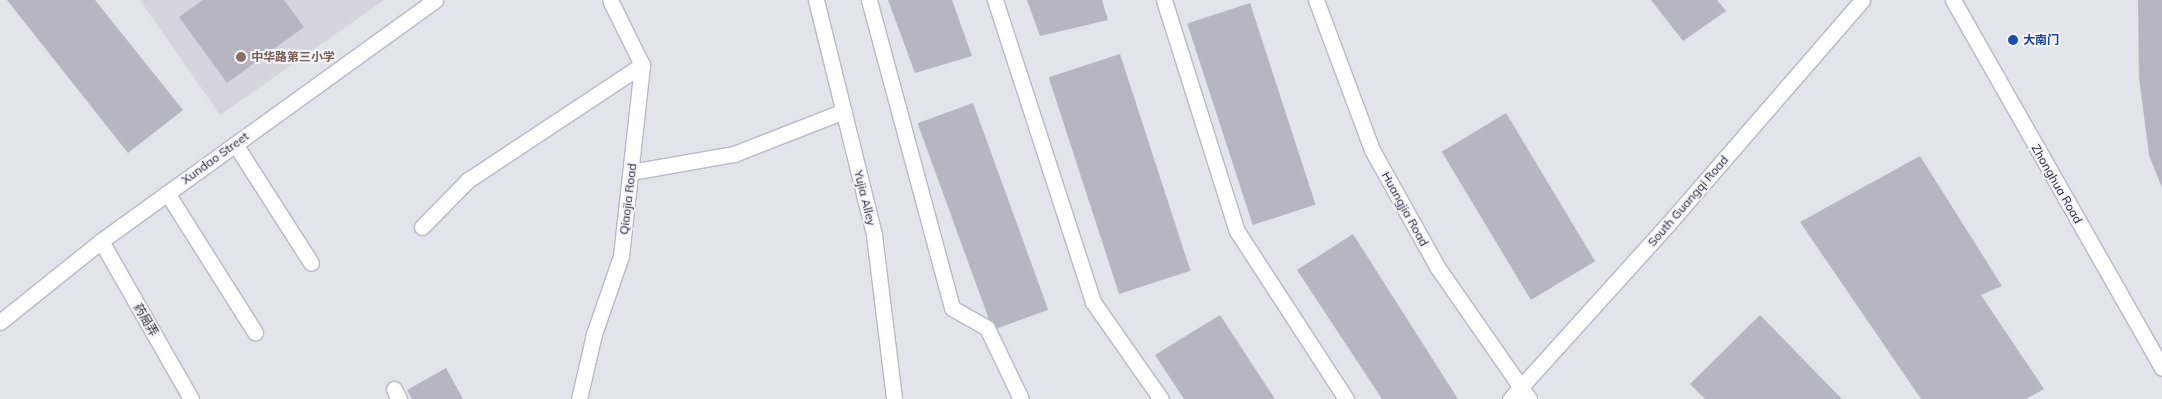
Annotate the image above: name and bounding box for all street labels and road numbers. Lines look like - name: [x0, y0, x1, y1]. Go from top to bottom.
- street label: Xundao Street: [179, 129, 251, 187]
- street label: Zhonghua Road: [2029, 142, 2085, 226]
- street label: South Guangqi Road: [1645, 153, 1731, 249]
- street label: Qiaojia Road: [616, 163, 640, 235]
- street label: Yujia Alley: [851, 169, 879, 227]
- street label: Huangjia Road: [1379, 169, 1431, 249]
- street label: 药局弄: [131, 301, 161, 339]

